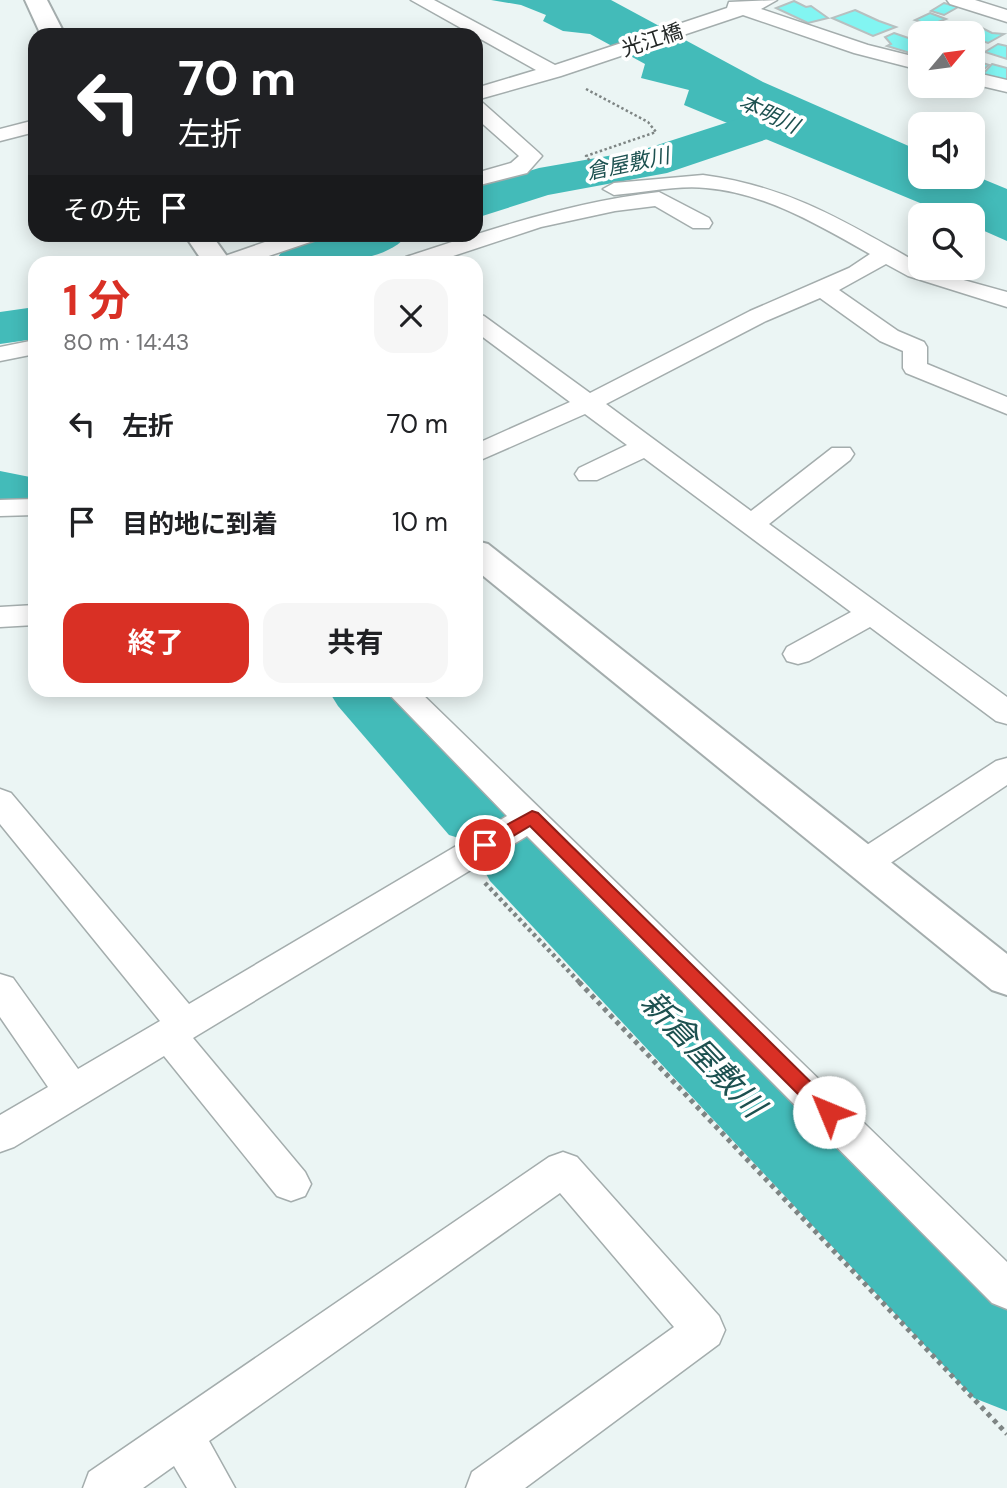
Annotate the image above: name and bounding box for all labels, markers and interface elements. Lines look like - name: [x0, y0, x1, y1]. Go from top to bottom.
- street label: 光江橋: [618, 17, 686, 63]
- north arrow: [908, 21, 985, 98]
- map controls: [908, 21, 985, 280]
- text: 70 m: [178, 46, 296, 110]
- icon: left: [63, 56, 154, 147]
- water label: 本明川: [735, 88, 805, 141]
- button: sound: [908, 112, 985, 189]
- text: 左折: [178, 113, 242, 155]
- water label: 倉屋敷川: [584, 141, 674, 186]
- icon: arrive: [155, 189, 193, 227]
- text: その先: [63, 193, 141, 227]
- button: search: [908, 203, 985, 280]
- text: 1 分: [63, 273, 130, 328]
- button: close: [374, 279, 448, 353]
- text: 80 m · 14:43: [63, 327, 189, 357]
- icon: left: [63, 405, 101, 443]
- text: 70 m: [387, 407, 448, 441]
- text: 左折: [122, 409, 174, 443]
- icon: arrive: [63, 503, 101, 541]
- text: 10 m: [392, 505, 448, 539]
- text: 目的地に到着: [122, 507, 278, 541]
- button: 終了: [63, 603, 249, 683]
- button: 共有: [263, 603, 448, 683]
- pin: [455, 815, 515, 875]
- icon: arrive: [466, 826, 504, 864]
- water label: 新倉屋敷川: [632, 982, 776, 1128]
- position arrow: [792, 1075, 866, 1149]

